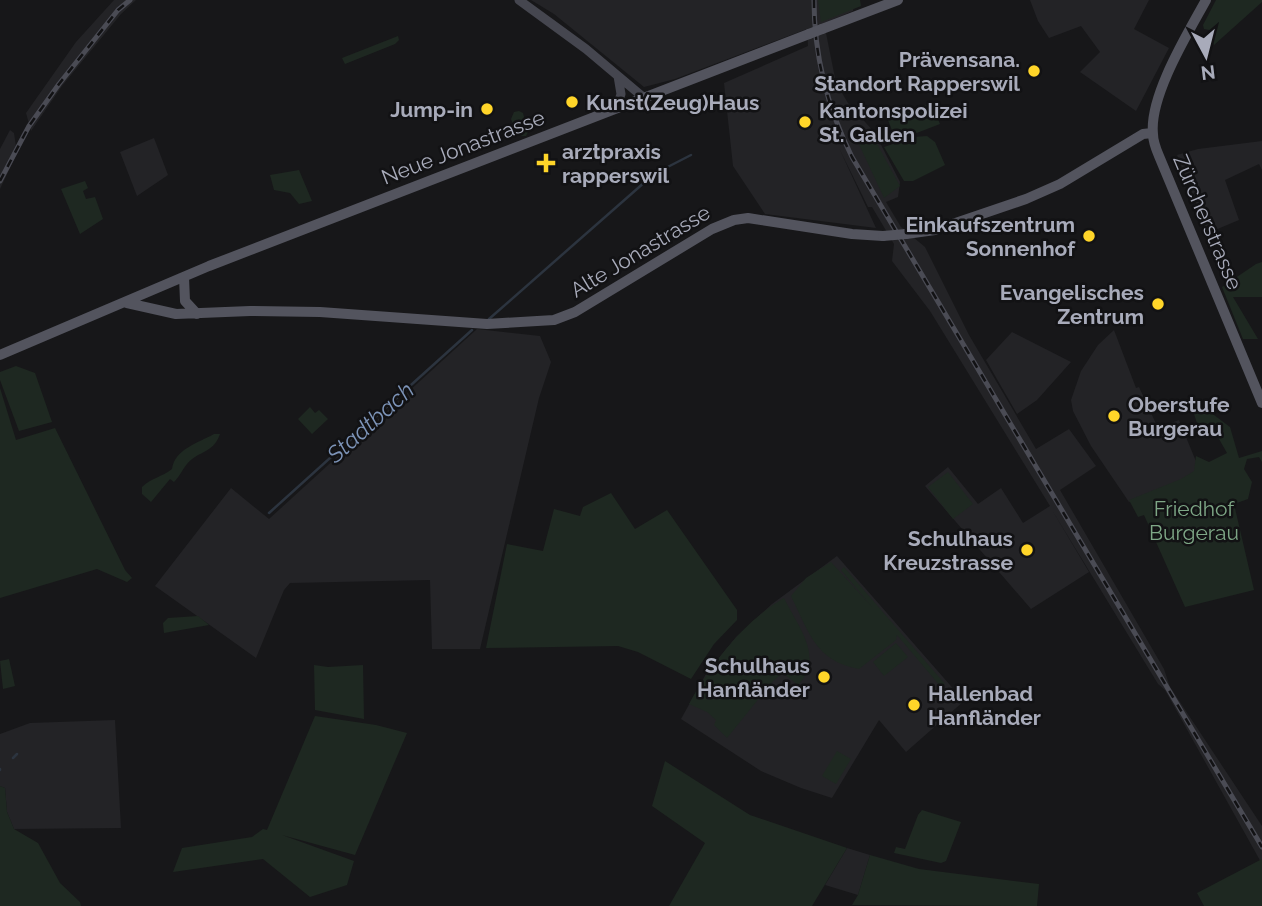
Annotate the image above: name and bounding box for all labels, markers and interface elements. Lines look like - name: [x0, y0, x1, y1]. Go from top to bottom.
- north arrow: [1171, 21, 1241, 91]
- place label: Prävensana. Standort Rapperswil: [814, 47, 1020, 96]
- text: N: [1200, 61, 1217, 85]
- marker: Prävensana. Standort Rapperswil: [1026, 63, 1042, 79]
- place label: Kunst(Zeug)Haus: [586, 90, 759, 115]
- marker: Kunst(Zeug)Haus: [564, 94, 580, 110]
- place label: Jump-in: [390, 97, 473, 122]
- place label: Kantonspolizei St. Gallen: [819, 98, 968, 147]
- marker: Jump-in: [479, 101, 495, 117]
- street label: Neue Jonastrasse: [378, 104, 548, 190]
- marker: Kantonspolizei St. Gallen: [797, 114, 813, 130]
- place label: arztpraxis rapperswil: [562, 139, 670, 188]
- street label: Zürcherstrasse: [1168, 151, 1248, 293]
- marker: arztpraxis rapperswil: [536, 153, 556, 173]
- street label: Alte Jonastrasse: [566, 199, 714, 303]
- place label: Einkaufszentrum Sonnenhof: [905, 212, 1076, 261]
- marker: Einkaufszentrum Sonnenhof: [1081, 228, 1097, 244]
- place label: Evangelisches Zentrum: [1000, 280, 1144, 329]
- marker: Evangelisches Zentrum: [1150, 296, 1166, 312]
- water label: Stadtbach: [320, 376, 419, 469]
- place label: Oberstufe Burgerau: [1128, 392, 1230, 441]
- marker: Oberstufe Burgerau: [1106, 408, 1122, 424]
- park label: Friedhof Burgerau: [1149, 496, 1239, 545]
- place label: Schulhaus Kreuzstrasse: [883, 526, 1013, 575]
- marker: Schulhaus Kreuzstrasse: [1019, 542, 1035, 558]
- place label: Schulhaus Hanfländer: [697, 653, 810, 702]
- marker: Schulhaus Hanfländer: [816, 669, 832, 685]
- place label: Hallenbad Hanfländer: [928, 681, 1041, 730]
- marker: Hallenbad Hanfländer: [906, 697, 922, 713]

